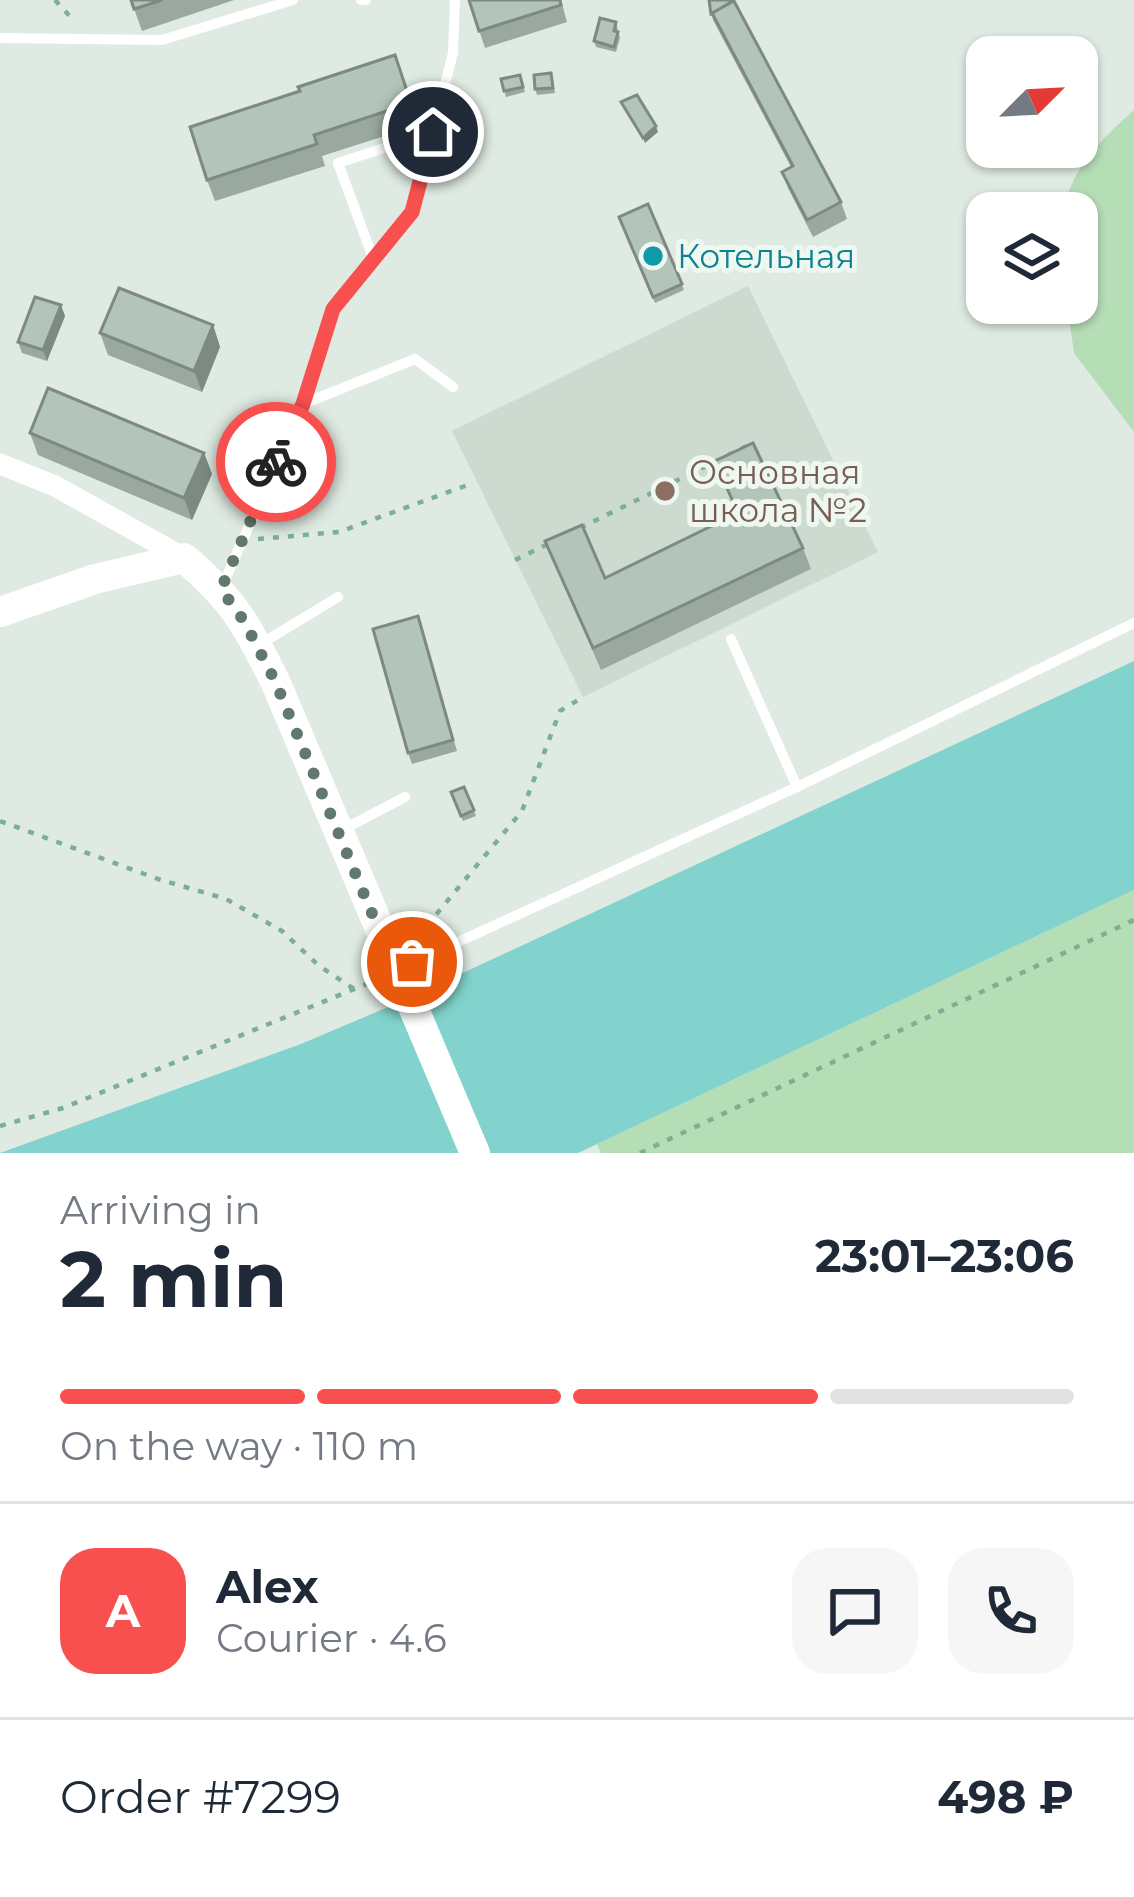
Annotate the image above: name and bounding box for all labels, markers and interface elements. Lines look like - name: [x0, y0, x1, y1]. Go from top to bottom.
- north arrow: [966, 36, 1098, 168]
- map controls: [966, 36, 1098, 324]
- pin: [382, 81, 484, 183]
- icon: home: [400, 99, 466, 165]
- button: layers: [966, 192, 1098, 324]
- place label: Котельная: [677, 236, 855, 276]
- marker: Котельная: [640, 243, 666, 269]
- courier: [216, 402, 336, 522]
- icon: bike: [243, 429, 309, 495]
- place label: Основная школа №2: [689, 452, 867, 530]
- marker: Основная школа №2: [652, 478, 678, 504]
- pin: [361, 911, 463, 1013]
- icon: bag: [379, 929, 445, 995]
- text: Arriving in: [60, 1186, 261, 1234]
- text: 23:01–23:06: [815, 1228, 1074, 1283]
- text: 2 min: [60, 1231, 287, 1327]
- text: On the way · 110 m: [60, 1422, 418, 1470]
- button: chat: [792, 1548, 918, 1674]
- button: phone: [948, 1548, 1074, 1674]
- text: Alex: [216, 1559, 319, 1614]
- text: A: [106, 1583, 140, 1638]
- text: Courier · 4.6: [216, 1614, 447, 1662]
- text: Order #7299: [60, 1769, 341, 1824]
- text: 498 ₽: [937, 1769, 1074, 1824]

